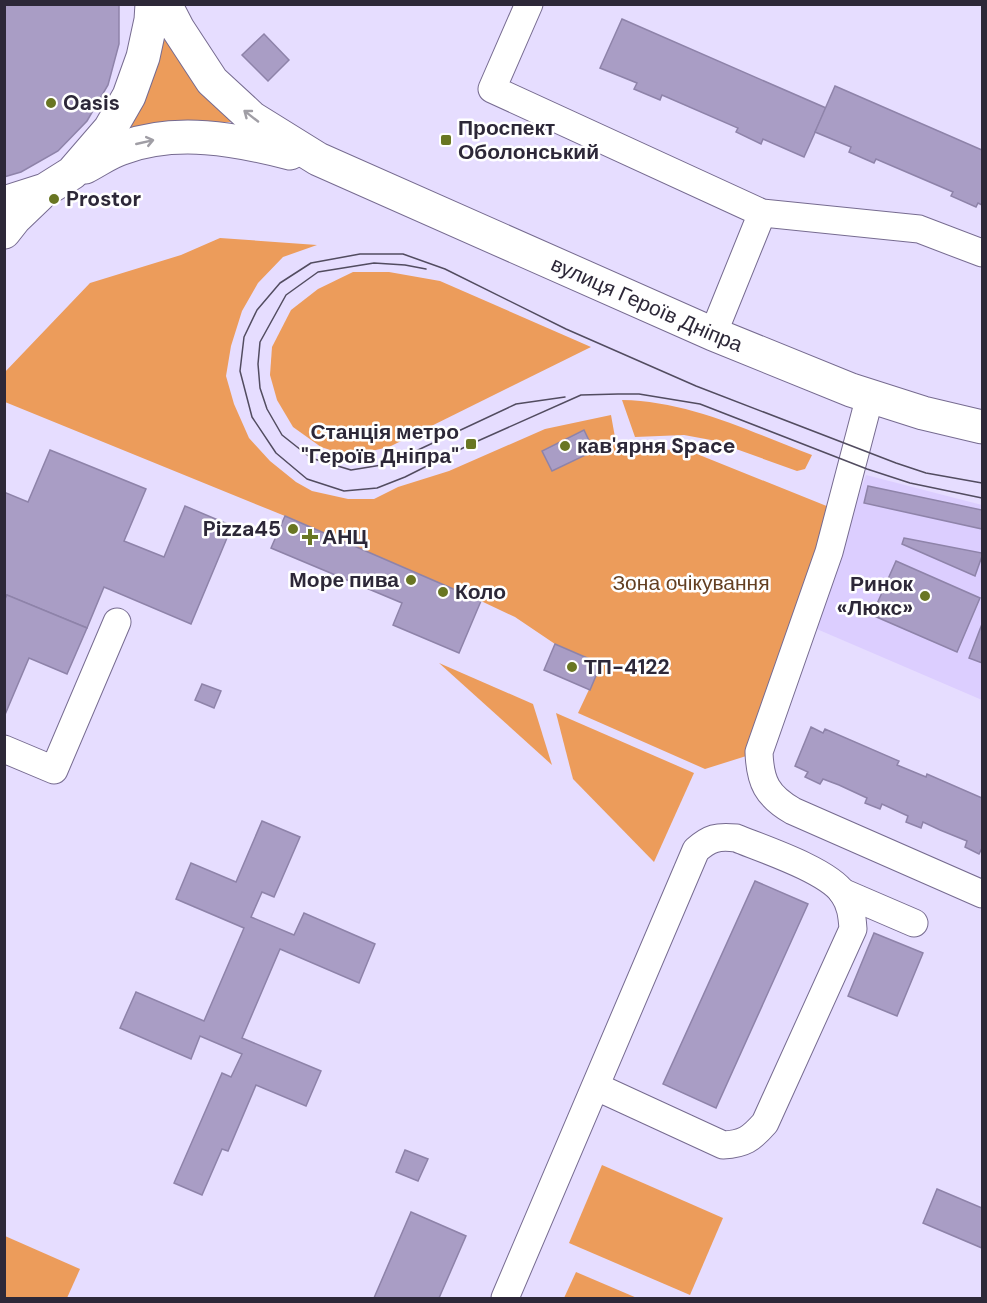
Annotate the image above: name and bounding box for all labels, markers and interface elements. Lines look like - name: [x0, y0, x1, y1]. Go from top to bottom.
- place label: Oasis: [63, 89, 120, 117]
- marker: Oasis: [44, 96, 58, 110]
- one-way arrow: [243, 110, 259, 123]
- place label: Проспект Оболонський: [458, 114, 599, 166]
- marker: Проспект Оболонський: [439, 133, 453, 147]
- one-way arrow: [135, 136, 154, 148]
- place label: Prostor: [66, 185, 142, 213]
- marker: Prostor: [47, 192, 61, 206]
- street label: вулиця Героїв Дніпра: [547, 250, 747, 359]
- place label: Станція метро "Героїв Дніпра": [301, 418, 459, 470]
- place label: кав'ярня Space: [577, 432, 735, 460]
- marker: Станція метро "Героїв Дніпра": [464, 437, 478, 451]
- marker: кав'ярня Space: [558, 439, 572, 453]
- place label: Pizza45: [203, 515, 281, 543]
- marker: Pizza45: [286, 522, 300, 536]
- place label: АНЦ: [322, 523, 368, 551]
- marker: АНЦ: [303, 530, 317, 544]
- place label: Море пива: [289, 566, 399, 594]
- park label: Зона очікування: [612, 569, 770, 597]
- place label: Ринок «Люкс»: [837, 570, 913, 622]
- marker: Море пива: [404, 573, 418, 587]
- place label: Коло: [455, 578, 506, 606]
- marker: Коло: [436, 585, 450, 599]
- marker: Ринок «Люкс»: [918, 589, 932, 603]
- place label: ТП-4122: [584, 653, 670, 681]
- marker: ТП-4122: [565, 660, 579, 674]

